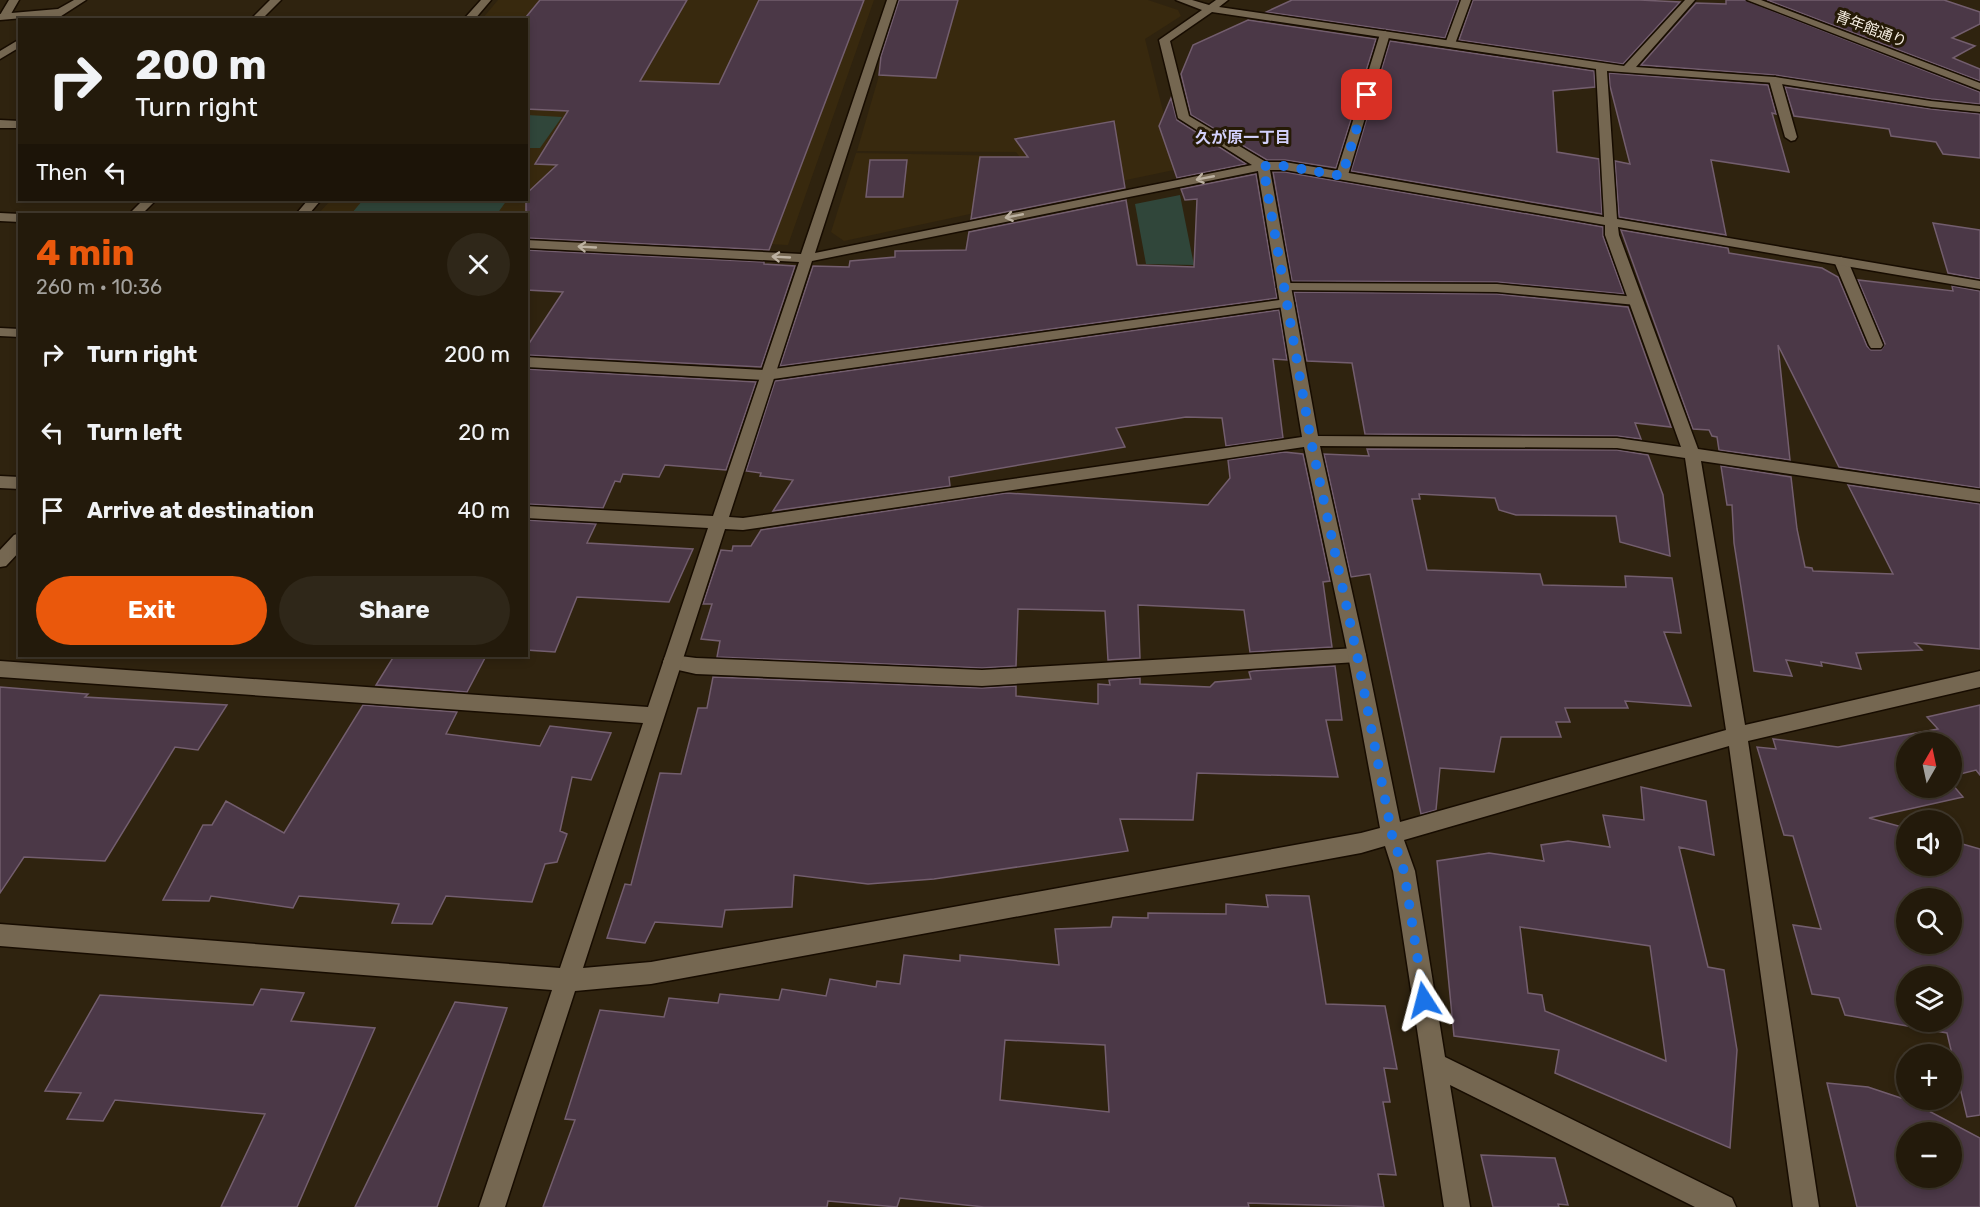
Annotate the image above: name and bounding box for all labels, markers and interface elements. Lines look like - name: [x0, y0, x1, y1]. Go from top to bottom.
- street label: 青年館通り: [1833, 7, 1909, 51]
- text: 200 m: [135, 40, 267, 90]
- icon: right: [36, 42, 114, 120]
- pin: [1341, 69, 1392, 120]
- icon: arrive: [1350, 78, 1383, 111]
- text: Turn right: [135, 91, 258, 123]
- district label: 久が原一丁目: [1195, 128, 1291, 147]
- icon: left: [99, 156, 132, 189]
- text: Then: [36, 159, 87, 186]
- one-way arrow: [1196, 173, 1215, 184]
- one-way arrow: [1005, 211, 1024, 223]
- text: 4 min: [36, 231, 135, 274]
- button: close: [447, 233, 510, 296]
- one-way arrow: [577, 242, 597, 253]
- one-way arrow: [772, 251, 792, 262]
- text: 260 m · 10:36: [36, 275, 162, 299]
- icon: right: [36, 338, 69, 371]
- text: Turn right: [87, 341, 197, 368]
- text: 200 m: [444, 341, 510, 368]
- icon: left: [36, 416, 69, 449]
- text: Turn left: [87, 419, 182, 446]
- text: 20 m: [458, 419, 510, 446]
- icon: arrive: [36, 494, 69, 527]
- text: Arrive at destination: [87, 497, 314, 524]
- text: 40 m: [457, 497, 510, 524]
- button: Exit: [36, 576, 267, 645]
- button: Share: [279, 576, 510, 645]
- north arrow: [1896, 732, 1962, 798]
- map controls: [1896, 732, 1962, 1188]
- button: sound: [1896, 810, 1962, 876]
- button: search: [1896, 888, 1962, 954]
- button: layers: [1896, 966, 1962, 1032]
- position arrow: [1392, 968, 1456, 1032]
- button: +: [1896, 1044, 1962, 1110]
- button: −: [1896, 1122, 1962, 1188]

